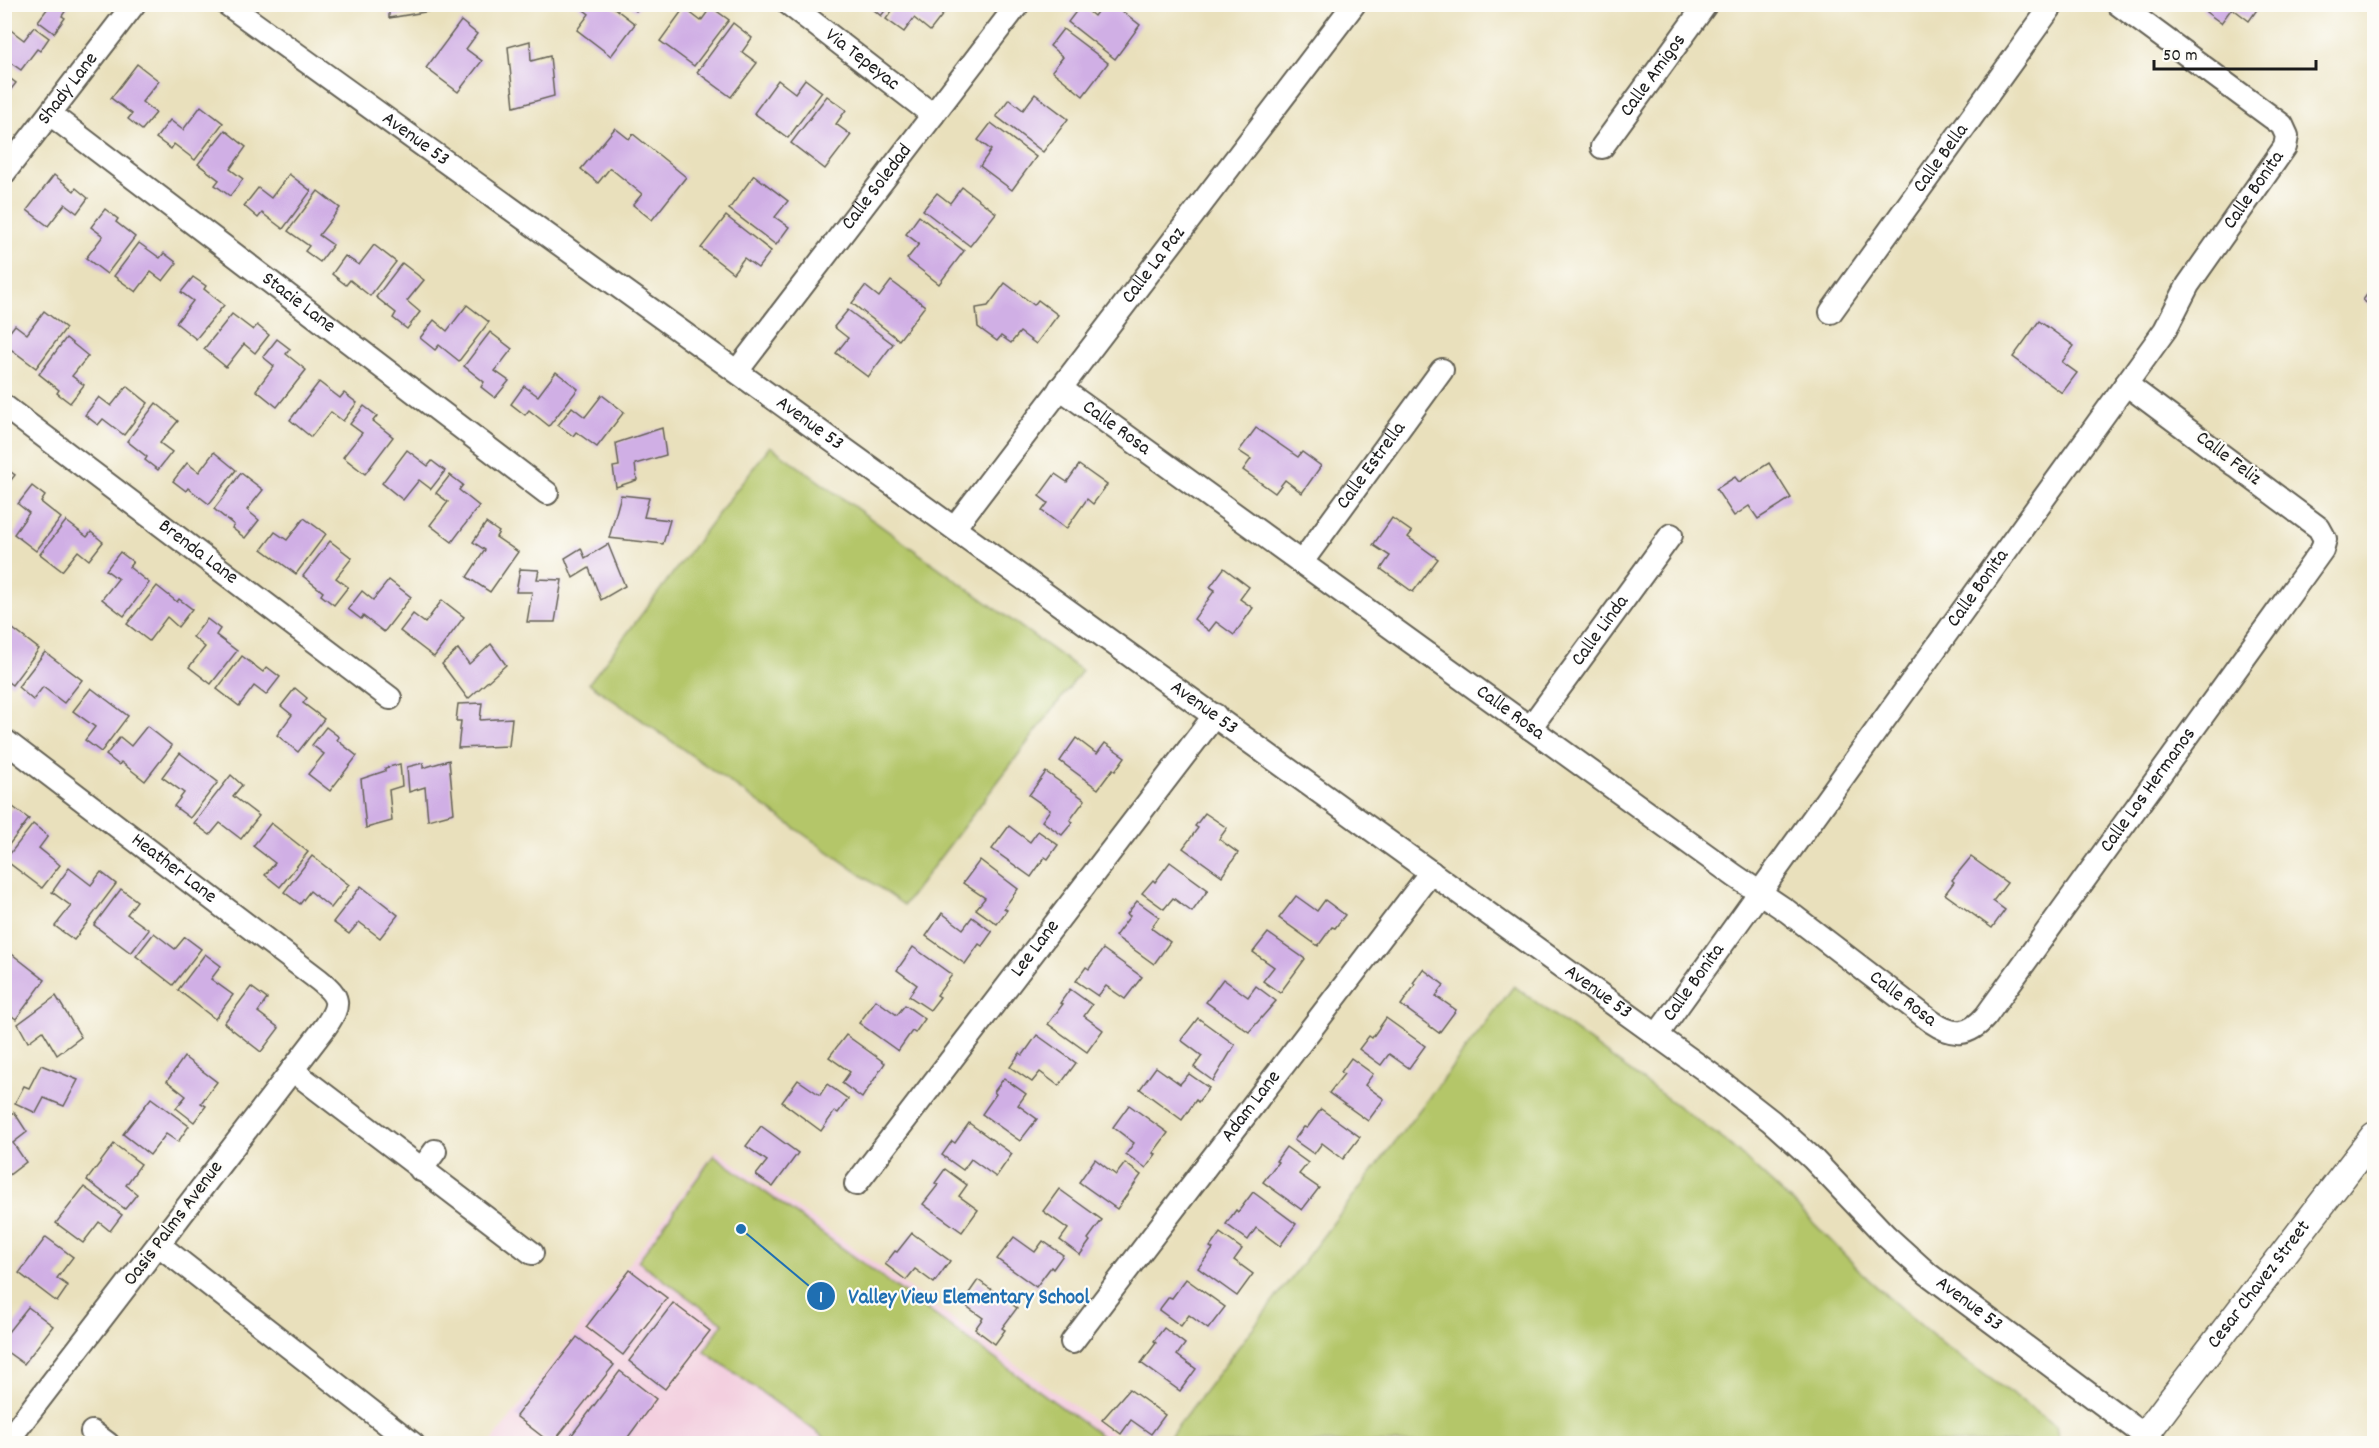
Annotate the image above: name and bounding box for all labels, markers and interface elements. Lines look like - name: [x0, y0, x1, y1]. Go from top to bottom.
- street label: Via Tepeyac: [819, 22, 905, 98]
- street label: Calle Amigos: [1614, 29, 1694, 123]
- scale bar: [2154, 33, 2316, 71]
- text: 50 m: [2163, 44, 2198, 69]
- street label: Shady Lane: [32, 47, 106, 131]
- street label: Avenue 53: [376, 106, 455, 174]
- street label: Calle Bella: [1907, 118, 1976, 199]
- street label: Calle Soledad: [835, 139, 919, 236]
- street label: Calle Bonita: [2217, 145, 2292, 235]
- street label: Calle La Paz: [1116, 221, 1193, 310]
- street label: Stacie Lane: [255, 266, 341, 341]
- street label: Avenue 53: [770, 390, 849, 458]
- street label: Calle Rosa: [1076, 394, 1156, 463]
- street label: Calle Estrella: [1330, 416, 1414, 516]
- street label: Calle Feliz: [2189, 425, 2267, 493]
- street label: Brenda Lane: [152, 513, 244, 592]
- street label: Calle Bonita: [1941, 543, 2017, 634]
- street label: Calle Linda: [1565, 589, 1637, 673]
- street label: Avenue 53: [1164, 674, 1243, 742]
- street label: Calle Rosa: [1470, 679, 1550, 748]
- street label: Calle Los Hermanos: [2094, 722, 2203, 859]
- street label: Heather Lane: [125, 827, 222, 911]
- street label: Lee Lane: [1005, 914, 1067, 984]
- street label: Calle Bonita: [1657, 938, 1733, 1028]
- street label: Avenue 53: [1558, 959, 1637, 1027]
- street label: Calle Rosa: [1863, 964, 1943, 1035]
- street label: Adam Lane: [1215, 1065, 1288, 1149]
- street label: Oasis Palms Avenue: [117, 1155, 231, 1293]
- street label: Cesar Chavez Street: [2201, 1215, 2318, 1355]
- street label: Avenue 53: [1929, 1270, 2008, 1339]
- callout: Valley View Elementary School: [806, 1276, 1101, 1315]
- text: Valley View Elementary School: [849, 1284, 1090, 1314]
- text: 1: [819, 1286, 823, 1311]

